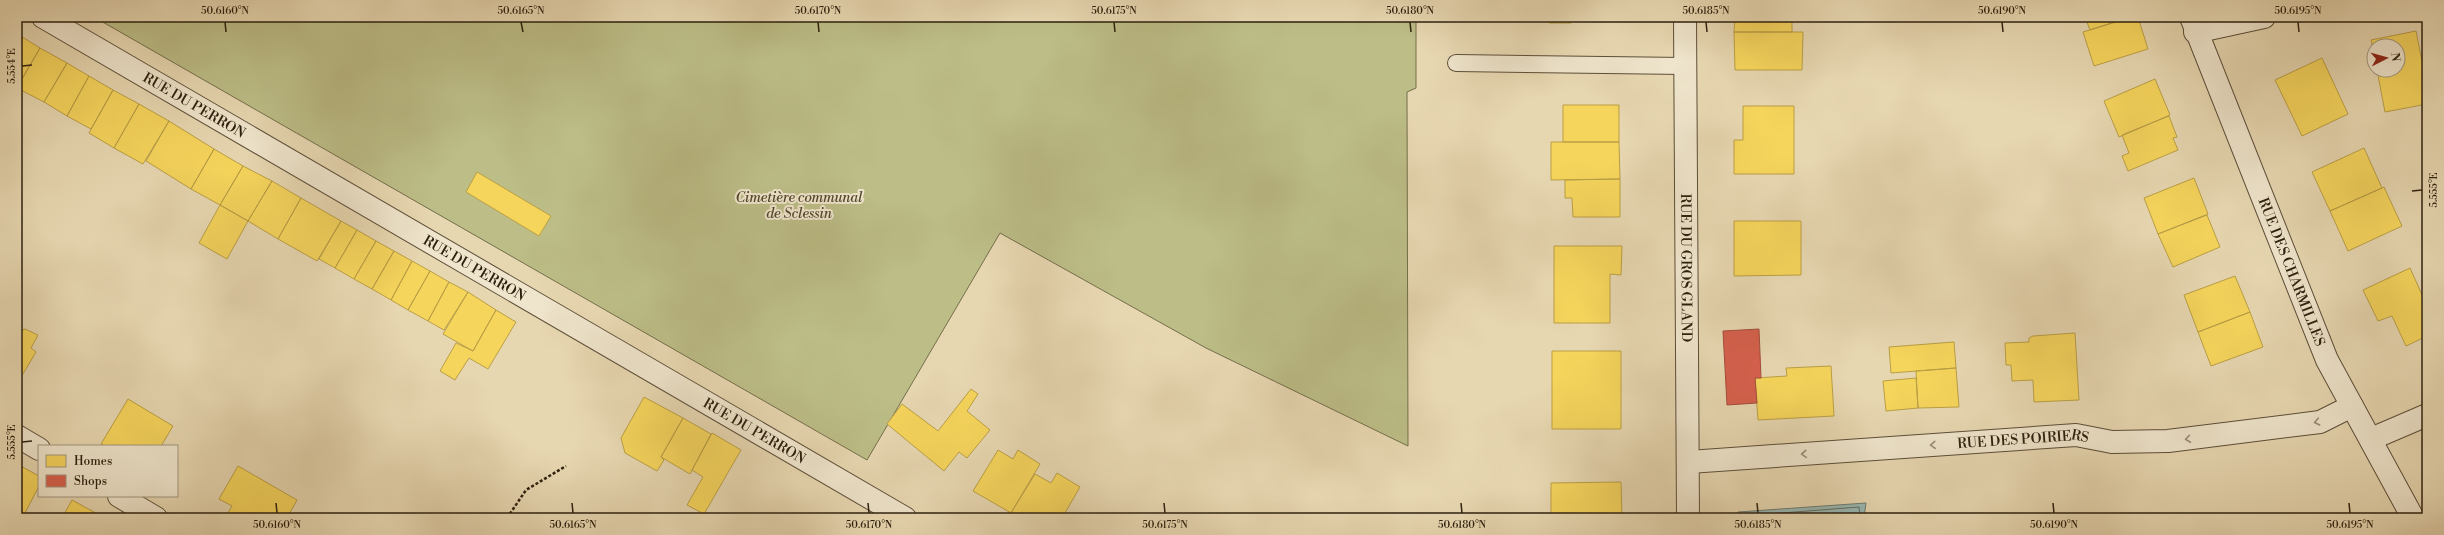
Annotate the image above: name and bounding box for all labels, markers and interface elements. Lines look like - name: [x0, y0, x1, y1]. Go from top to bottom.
- text: 50.6160°N: [201, 5, 250, 17]
- text: 50.6165°N: [498, 5, 545, 17]
- text: 50.6170°N: [795, 5, 842, 17]
- text: 50.6175°N: [1091, 5, 1137, 17]
- text: 50.6180°N: [1386, 5, 1435, 17]
- text: 50.6185°N: [1683, 5, 1730, 17]
- text: 50.6190°N: [1978, 5, 2027, 17]
- text: 50.6195°N: [2275, 5, 2322, 17]
- north arrow: [2366, 38, 2406, 78]
- text: 5.554°E: [6, 48, 18, 84]
- text: N: [2388, 52, 2402, 62]
- street label: RUE DU PERRON: [139, 69, 249, 143]
- text: 5.555°E: [2428, 172, 2440, 207]
- park label: Cimetière communal de Sclessin: [735, 189, 863, 223]
- street label: RUE DU GROS GLAND: [1676, 194, 1695, 343]
- street label: RUE DES CHARMILLES: [2254, 195, 2329, 349]
- street label: RUE DU PERRON: [419, 232, 529, 306]
- street label: RUE DU PERRON: [700, 395, 809, 469]
- one-way arrow: [2313, 417, 2320, 426]
- text: 5.555°E: [6, 424, 18, 459]
- street label: RUE DES POIRIERS: [1957, 426, 2090, 453]
- one-way arrow: [2185, 434, 2191, 443]
- one-way arrow: [1930, 440, 1936, 449]
- legend: [38, 445, 178, 497]
- one-way arrow: [1801, 450, 1807, 459]
- text: Homes: [74, 454, 112, 469]
- text: Shops: [74, 474, 107, 489]
- text: 50.6160°N: [253, 519, 302, 531]
- text: 50.6165°N: [550, 519, 597, 531]
- text: 50.6170°N: [846, 519, 893, 531]
- text: 50.6175°N: [1142, 519, 1188, 531]
- text: 50.6180°N: [1438, 519, 1487, 531]
- text: 50.6185°N: [1735, 519, 1782, 531]
- text: 50.6190°N: [2030, 519, 2079, 531]
- text: 50.6195°N: [2327, 519, 2374, 531]

